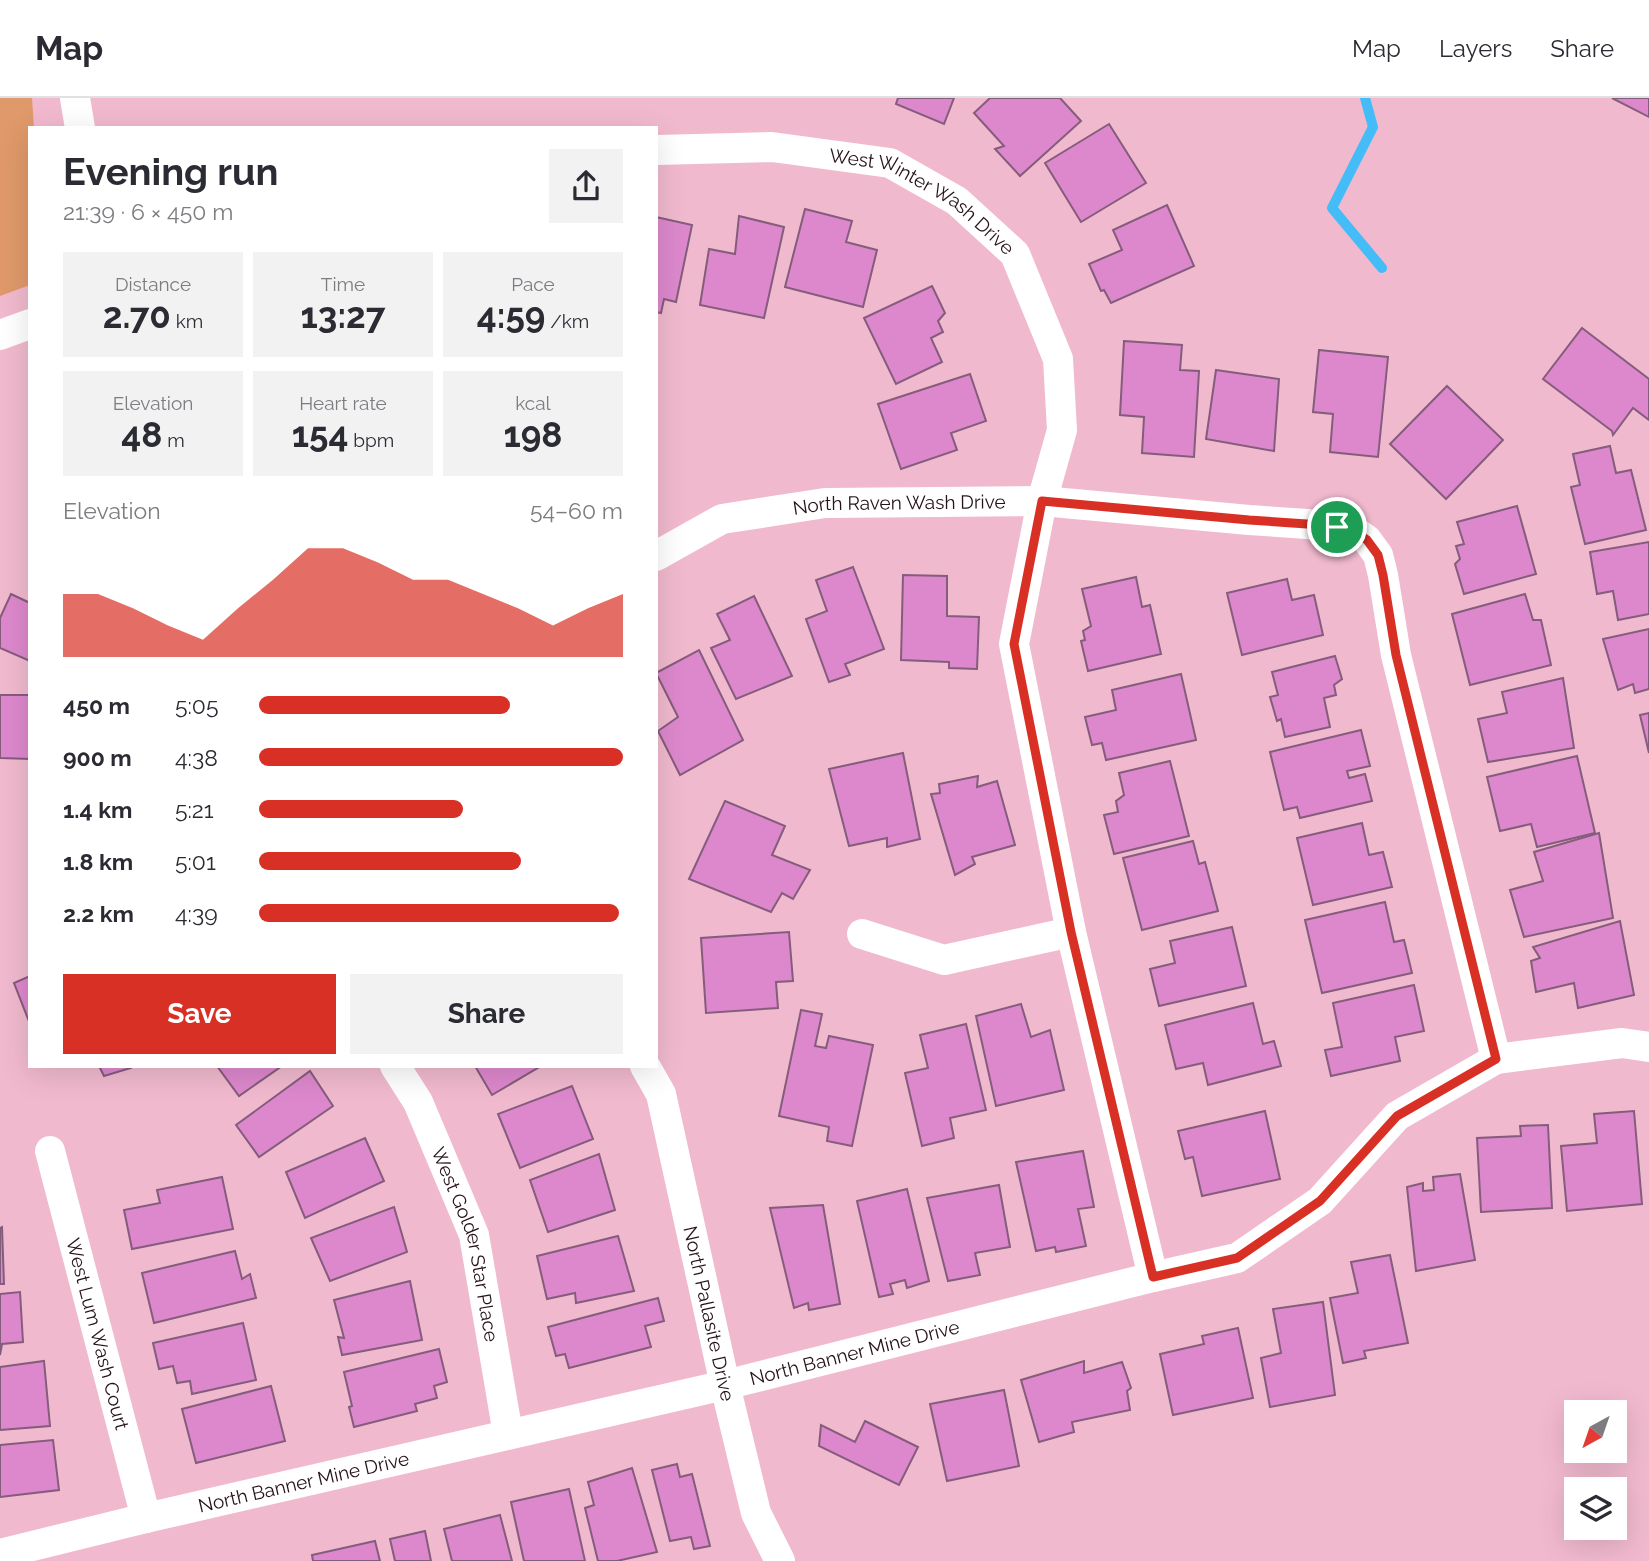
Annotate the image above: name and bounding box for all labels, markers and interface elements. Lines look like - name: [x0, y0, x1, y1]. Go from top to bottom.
- text: Map: [35, 29, 103, 68]
- text: Map: [1352, 34, 1401, 63]
- text: Layers: [1439, 34, 1512, 63]
- text: Share: [1550, 34, 1614, 63]
- street label: West Winter Wash Drive: [828, 144, 1019, 259]
- text: Evening run: [63, 149, 278, 194]
- button: share: [549, 149, 623, 223]
- text: 21:39 · 6 × 450 m: [63, 198, 233, 225]
- text: Distance: [115, 273, 191, 295]
- text: Time: [321, 273, 365, 295]
- text: Pace: [511, 273, 555, 295]
- text: 2.70: [103, 295, 171, 336]
- text: 13:27: [301, 295, 385, 336]
- text: 4:59: [477, 295, 545, 336]
- text: km: [171, 310, 203, 332]
- text: /km: [545, 310, 589, 332]
- text: Elevation: [113, 392, 193, 414]
- text: Heart rate: [299, 392, 387, 414]
- text: kcal: [515, 392, 551, 414]
- text: 48: [121, 414, 162, 455]
- text: 154: [292, 414, 348, 455]
- text: 198: [503, 414, 563, 455]
- text: m: [162, 429, 185, 451]
- text: bpm: [348, 429, 394, 451]
- street label: North Raven Wash Drive: [791, 490, 1006, 519]
- text: Elevation: [63, 497, 161, 524]
- text: 54–60 m: [530, 497, 623, 524]
- pin: [1307, 497, 1367, 557]
- icon: arrive: [1318, 508, 1356, 546]
- text: 450 m: [63, 692, 130, 719]
- text: 5:05: [175, 692, 218, 719]
- text: 900 m: [63, 744, 132, 771]
- text: 4:38: [175, 744, 218, 771]
- text: 1.4 km: [63, 796, 132, 823]
- text: 5:21: [175, 796, 214, 823]
- text: 1.8 km: [63, 848, 133, 875]
- text: 5:01: [175, 848, 216, 875]
- text: 2.2 km: [63, 900, 134, 927]
- text: 4:39: [175, 900, 218, 927]
- button: Save: [63, 974, 336, 1054]
- button: Share: [350, 974, 623, 1054]
- street label: West Golder Star Place: [427, 1144, 503, 1343]
- street label: North Pallasite Drive: [679, 1224, 739, 1403]
- street label: West Lum Wash Court: [62, 1236, 134, 1433]
- street label: North Banner Mine Drive: [747, 1315, 962, 1389]
- north arrow: [1564, 1400, 1628, 1463]
- map controls: [1564, 1400, 1627, 1540]
- street label: North Banner Mine Drive: [196, 1447, 411, 1517]
- button: layers: [1564, 1477, 1627, 1540]

